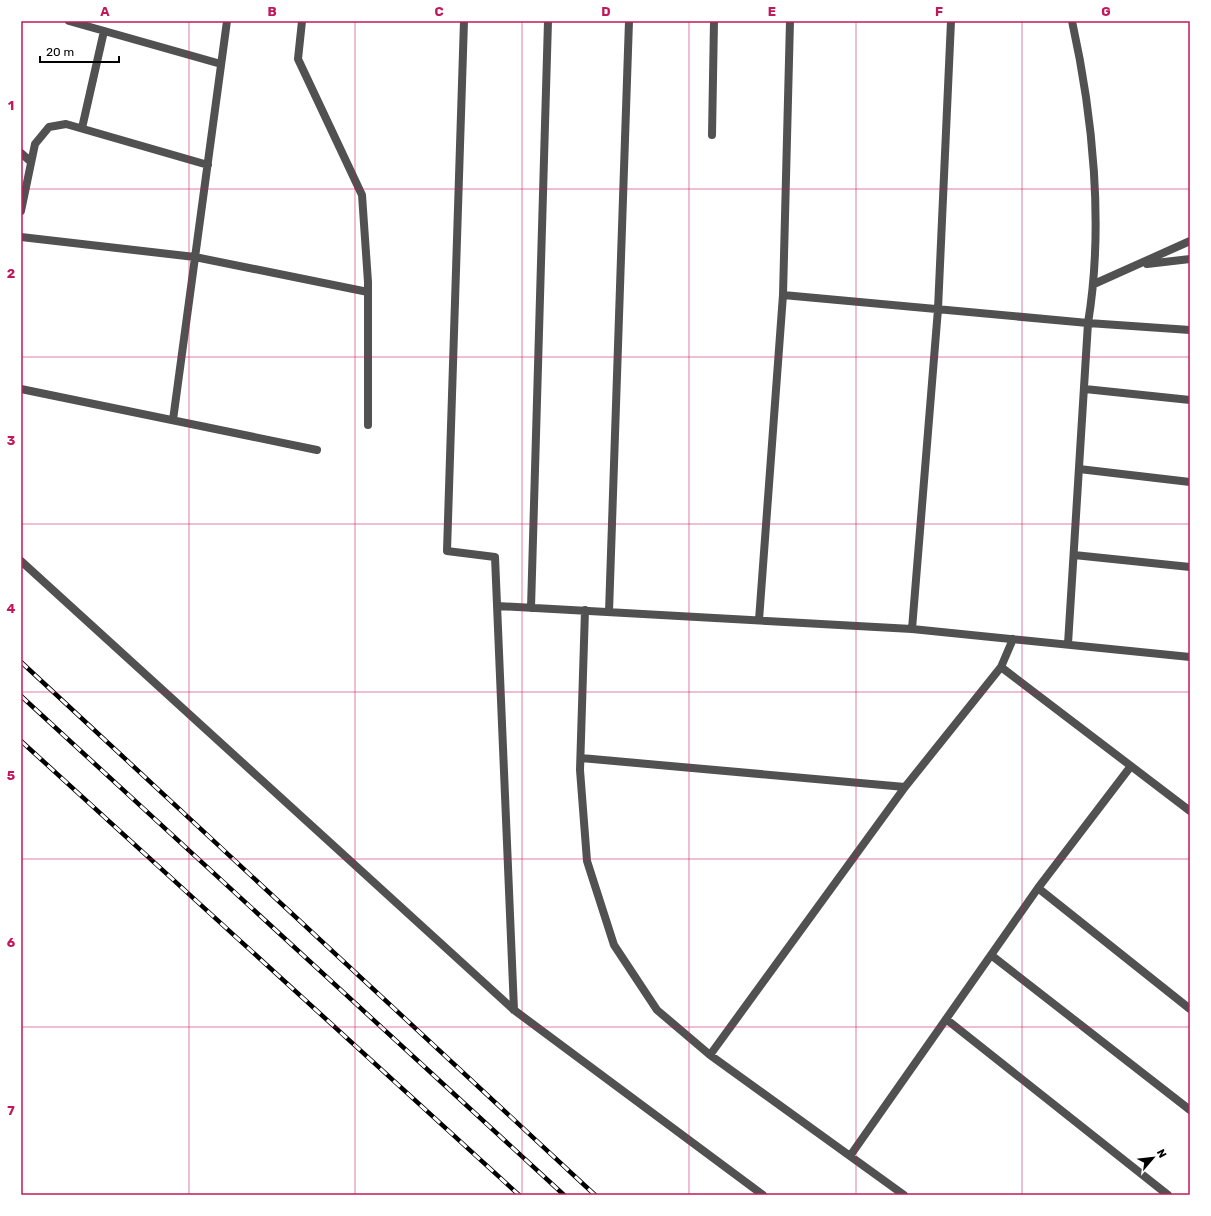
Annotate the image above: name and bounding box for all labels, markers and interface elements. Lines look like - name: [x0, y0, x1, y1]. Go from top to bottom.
- text: A: [100, 4, 110, 19]
- text: B: [267, 4, 277, 19]
- text: C: [434, 4, 444, 19]
- text: D: [601, 4, 611, 19]
- text: E: [768, 4, 776, 19]
- text: F: [935, 4, 943, 19]
- text: G: [1101, 4, 1111, 19]
- scale bar: [40, 38, 119, 64]
- text: 20 m: [46, 45, 74, 59]
- text: 1: [8, 98, 14, 113]
- text: 2: [7, 266, 15, 281]
- text: 3: [7, 433, 16, 448]
- text: 4: [7, 601, 16, 616]
- text: 5: [7, 768, 15, 783]
- text: 6: [7, 935, 16, 950]
- text: 7: [7, 1103, 15, 1118]
- north arrow: [1133, 1138, 1173, 1178]
- text: N: [1154, 1147, 1169, 1160]

